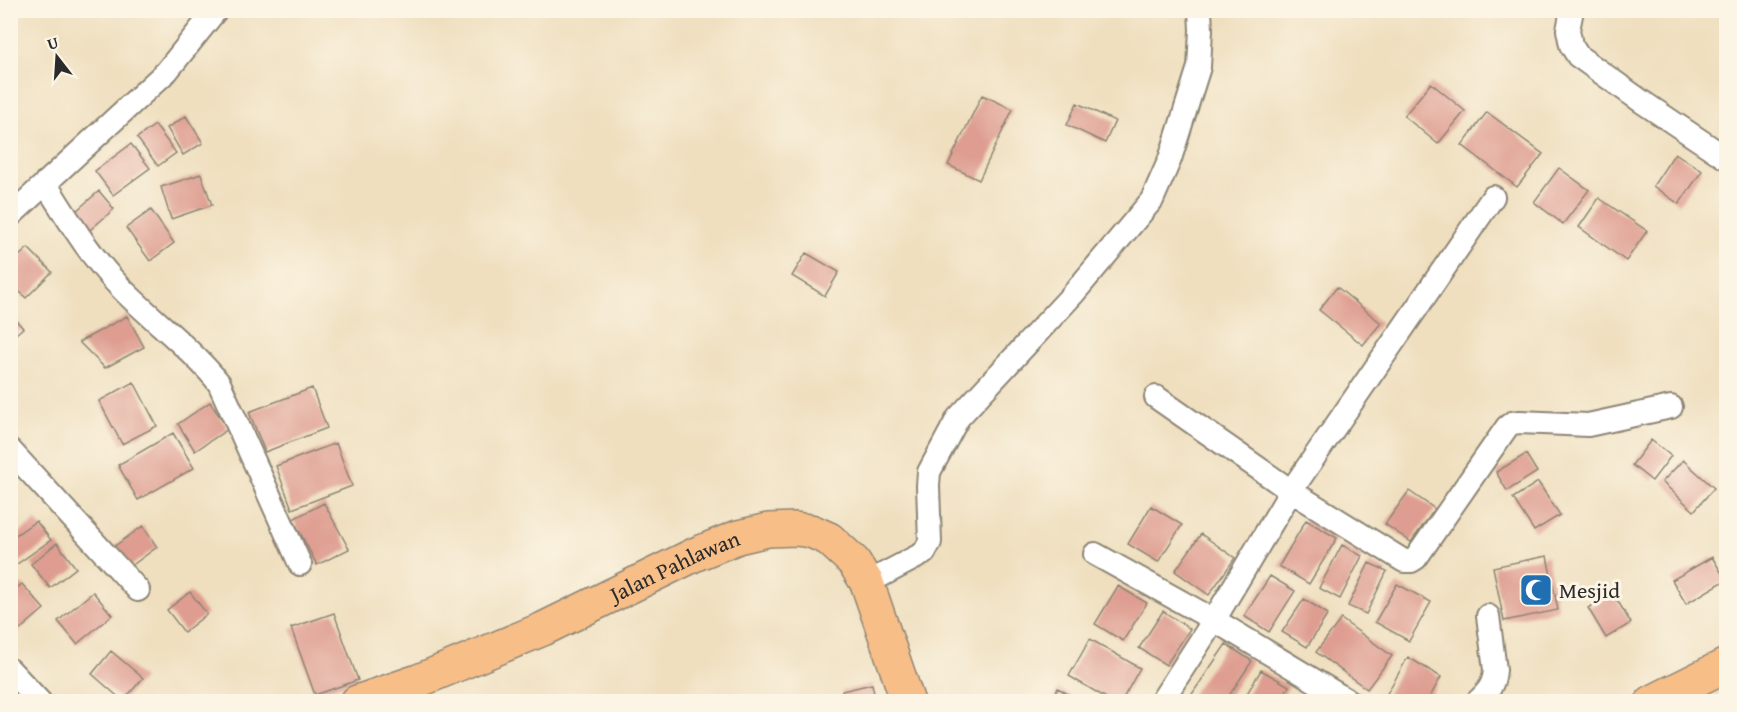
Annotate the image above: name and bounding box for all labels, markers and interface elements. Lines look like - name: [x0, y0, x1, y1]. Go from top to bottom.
- north arrow: [27, 27, 87, 87]
- text: U: [44, 30, 61, 56]
- street label: Jalan Pahlawan: [602, 522, 745, 611]
- mosque icon: Mesjid: [1518, 572, 1554, 608]
- place label: Mesjid: [1559, 574, 1620, 606]

